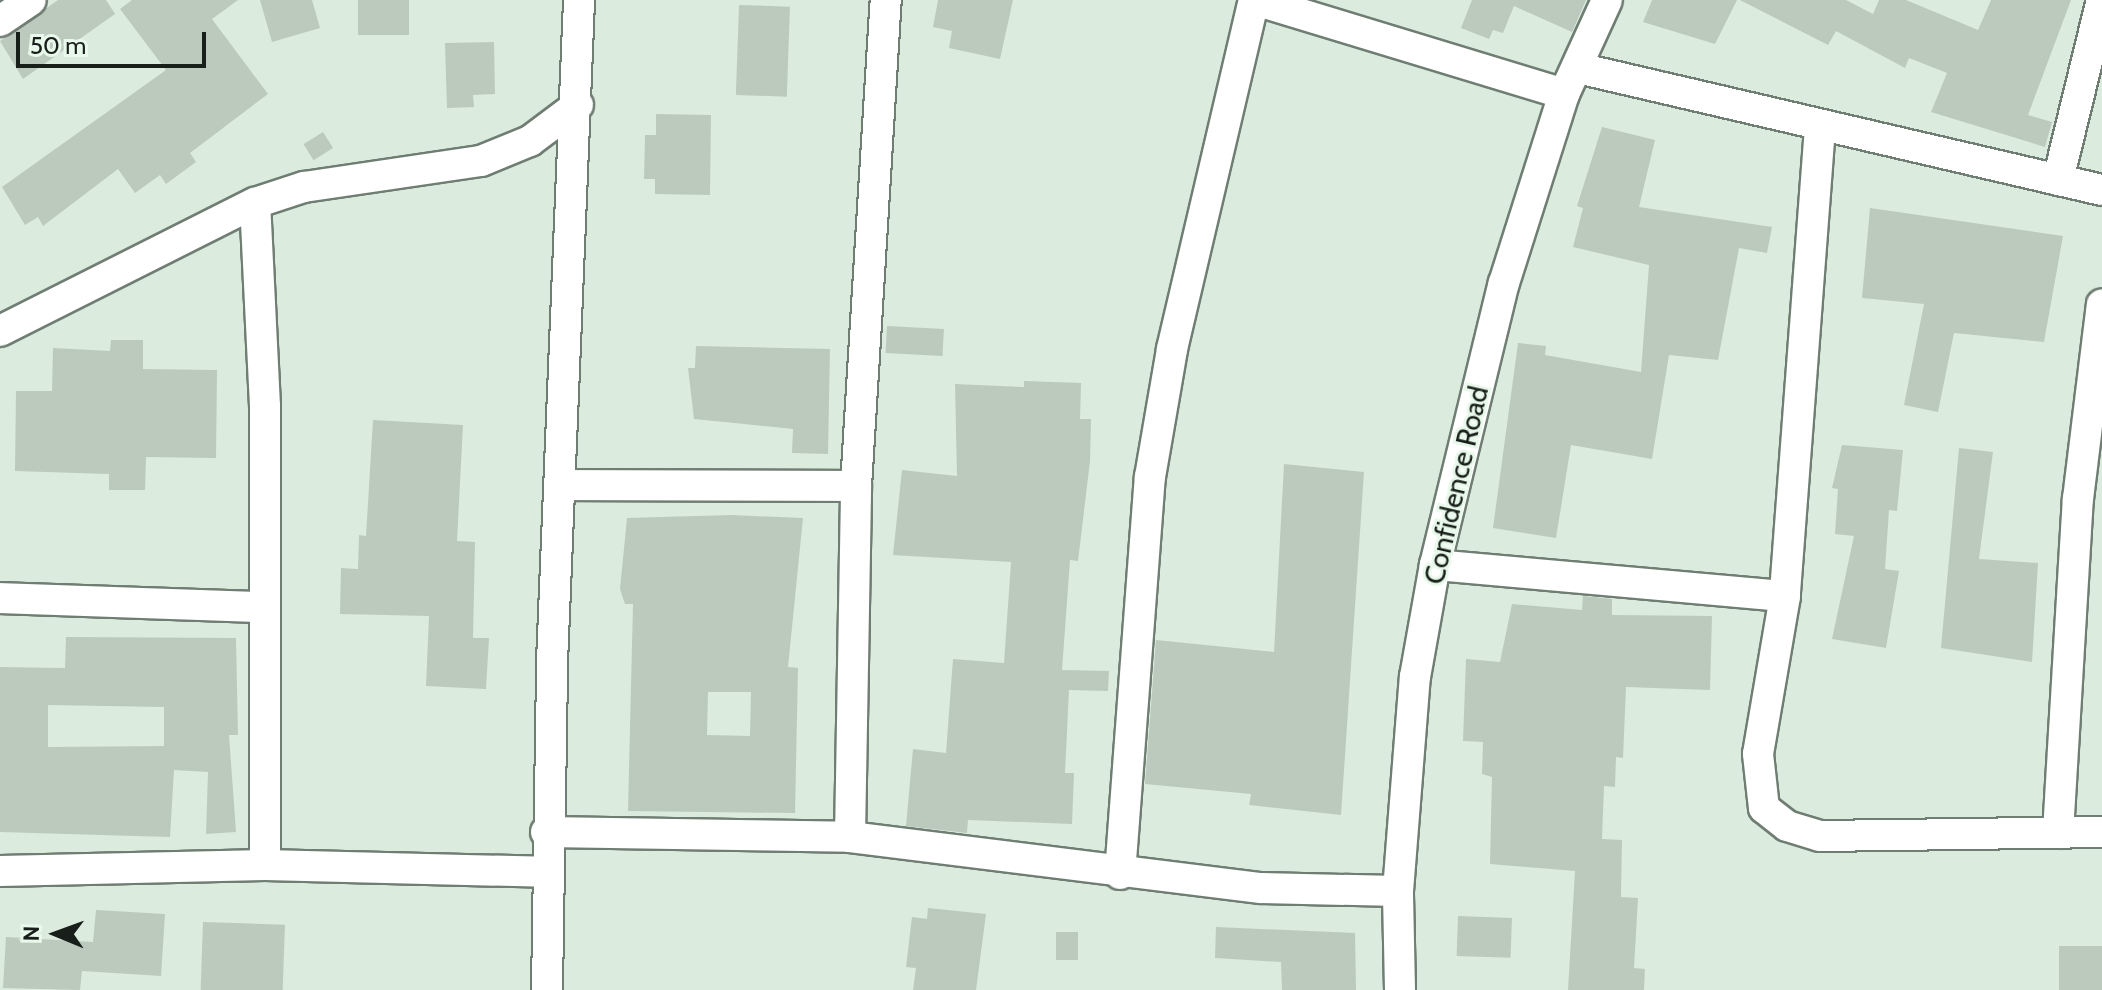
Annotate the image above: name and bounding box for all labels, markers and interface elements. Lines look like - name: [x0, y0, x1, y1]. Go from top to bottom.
- scale bar: [20, 16, 210, 66]
- text: 50 m: [30, 31, 86, 60]
- street label: Confidence Road: [1417, 383, 1495, 587]
- north arrow: [16, 894, 96, 974]
- text: N: [18, 926, 45, 942]

